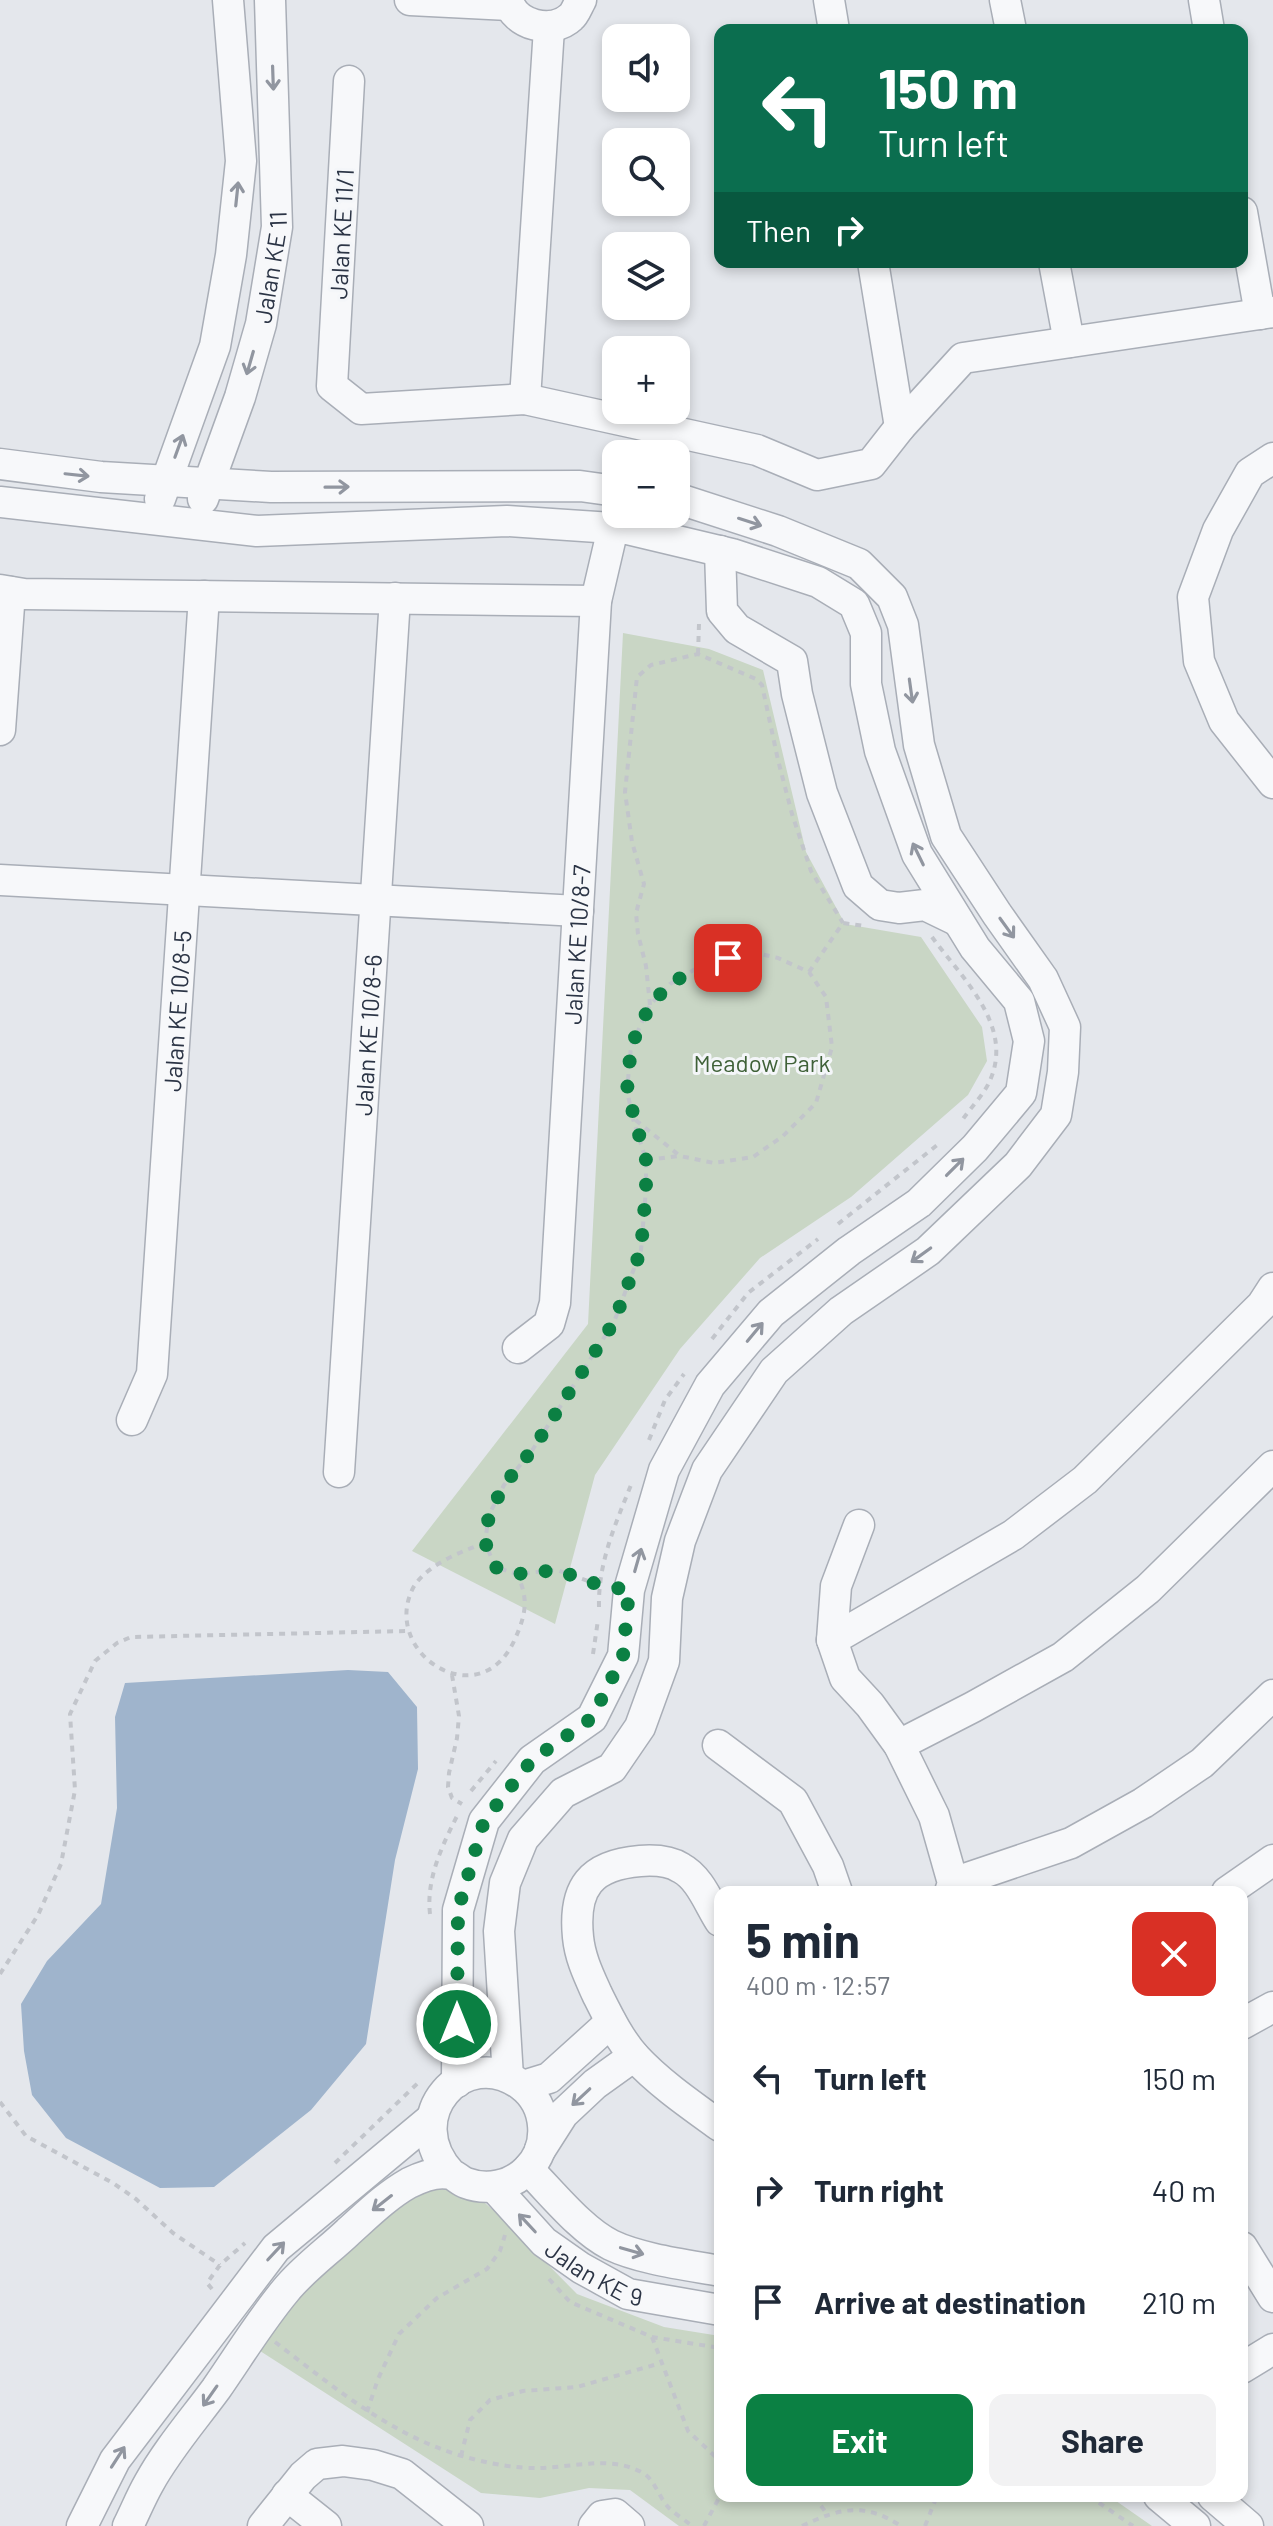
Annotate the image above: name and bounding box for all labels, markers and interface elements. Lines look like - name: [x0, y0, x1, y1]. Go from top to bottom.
- map controls: [602, 24, 690, 528]
- button: sound: [602, 24, 690, 112]
- text: 150 m: [878, 53, 1018, 120]
- icon: left: [746, 56, 850, 160]
- one-way arrow: [265, 64, 281, 91]
- text: Turn left: [878, 121, 1009, 164]
- button: search: [602, 128, 690, 216]
- street label: Jalan KE 11/1: [323, 168, 359, 300]
- one-way arrow: [230, 181, 245, 208]
- icon: right: [827, 208, 871, 252]
- street label: Jalan KE 11: [247, 211, 292, 325]
- text: Then: [746, 212, 811, 248]
- button: layers: [602, 232, 690, 320]
- button: +: [602, 336, 690, 424]
- one-way arrow: [242, 350, 257, 376]
- one-way arrow: [173, 434, 187, 459]
- button: −: [602, 440, 690, 528]
- one-way arrow: [63, 467, 90, 482]
- one-way arrow: [323, 479, 350, 495]
- one-way arrow: [737, 515, 762, 530]
- one-way arrow: [904, 678, 919, 703]
- one-way arrow: [910, 842, 925, 866]
- street label: Jalan KE 10/8-7: [557, 864, 595, 1025]
- one-way arrow: [998, 917, 1015, 938]
- pin: [694, 924, 762, 992]
- street label: Jalan KE 10/8-5: [156, 929, 196, 1093]
- icon: arrive: [706, 936, 750, 980]
- street label: Jalan KE 10/8-6: [347, 953, 387, 1116]
- park label: Meadow Park: [693, 1048, 831, 1077]
- one-way arrow: [945, 1158, 965, 1177]
- one-way arrow: [910, 1247, 932, 1263]
- one-way arrow: [746, 1322, 764, 1343]
- one-way arrow: [631, 1548, 646, 1574]
- text: 5 min: [746, 1910, 860, 1968]
- button: close: [1132, 1912, 1216, 1996]
- text: 400 m · 12:57: [746, 1969, 890, 2000]
- position arrow: [415, 1982, 499, 2066]
- icon: left: [746, 2056, 790, 2100]
- text: Turn left: [814, 2060, 927, 2096]
- text: 150 m: [1142, 2060, 1216, 2096]
- one-way arrow: [571, 2088, 591, 2107]
- icon: right: [746, 2168, 790, 2212]
- text: Turn right: [814, 2172, 944, 2208]
- text: 40 m: [1152, 2172, 1216, 2208]
- one-way arrow: [372, 2195, 393, 2212]
- one-way arrow: [518, 2213, 536, 2233]
- street label: Jalan KE 9: [540, 2233, 645, 2311]
- one-way arrow: [266, 2241, 284, 2261]
- one-way arrow: [618, 2244, 644, 2259]
- icon: arrive: [746, 2280, 790, 2324]
- text: Arrive at destination: [814, 2284, 1086, 2320]
- text: 210 m: [1142, 2284, 1216, 2320]
- one-way arrow: [202, 2385, 218, 2407]
- button: Exit: [746, 2394, 973, 2486]
- button: Share: [989, 2394, 1216, 2486]
- one-way arrow: [111, 2446, 127, 2469]

